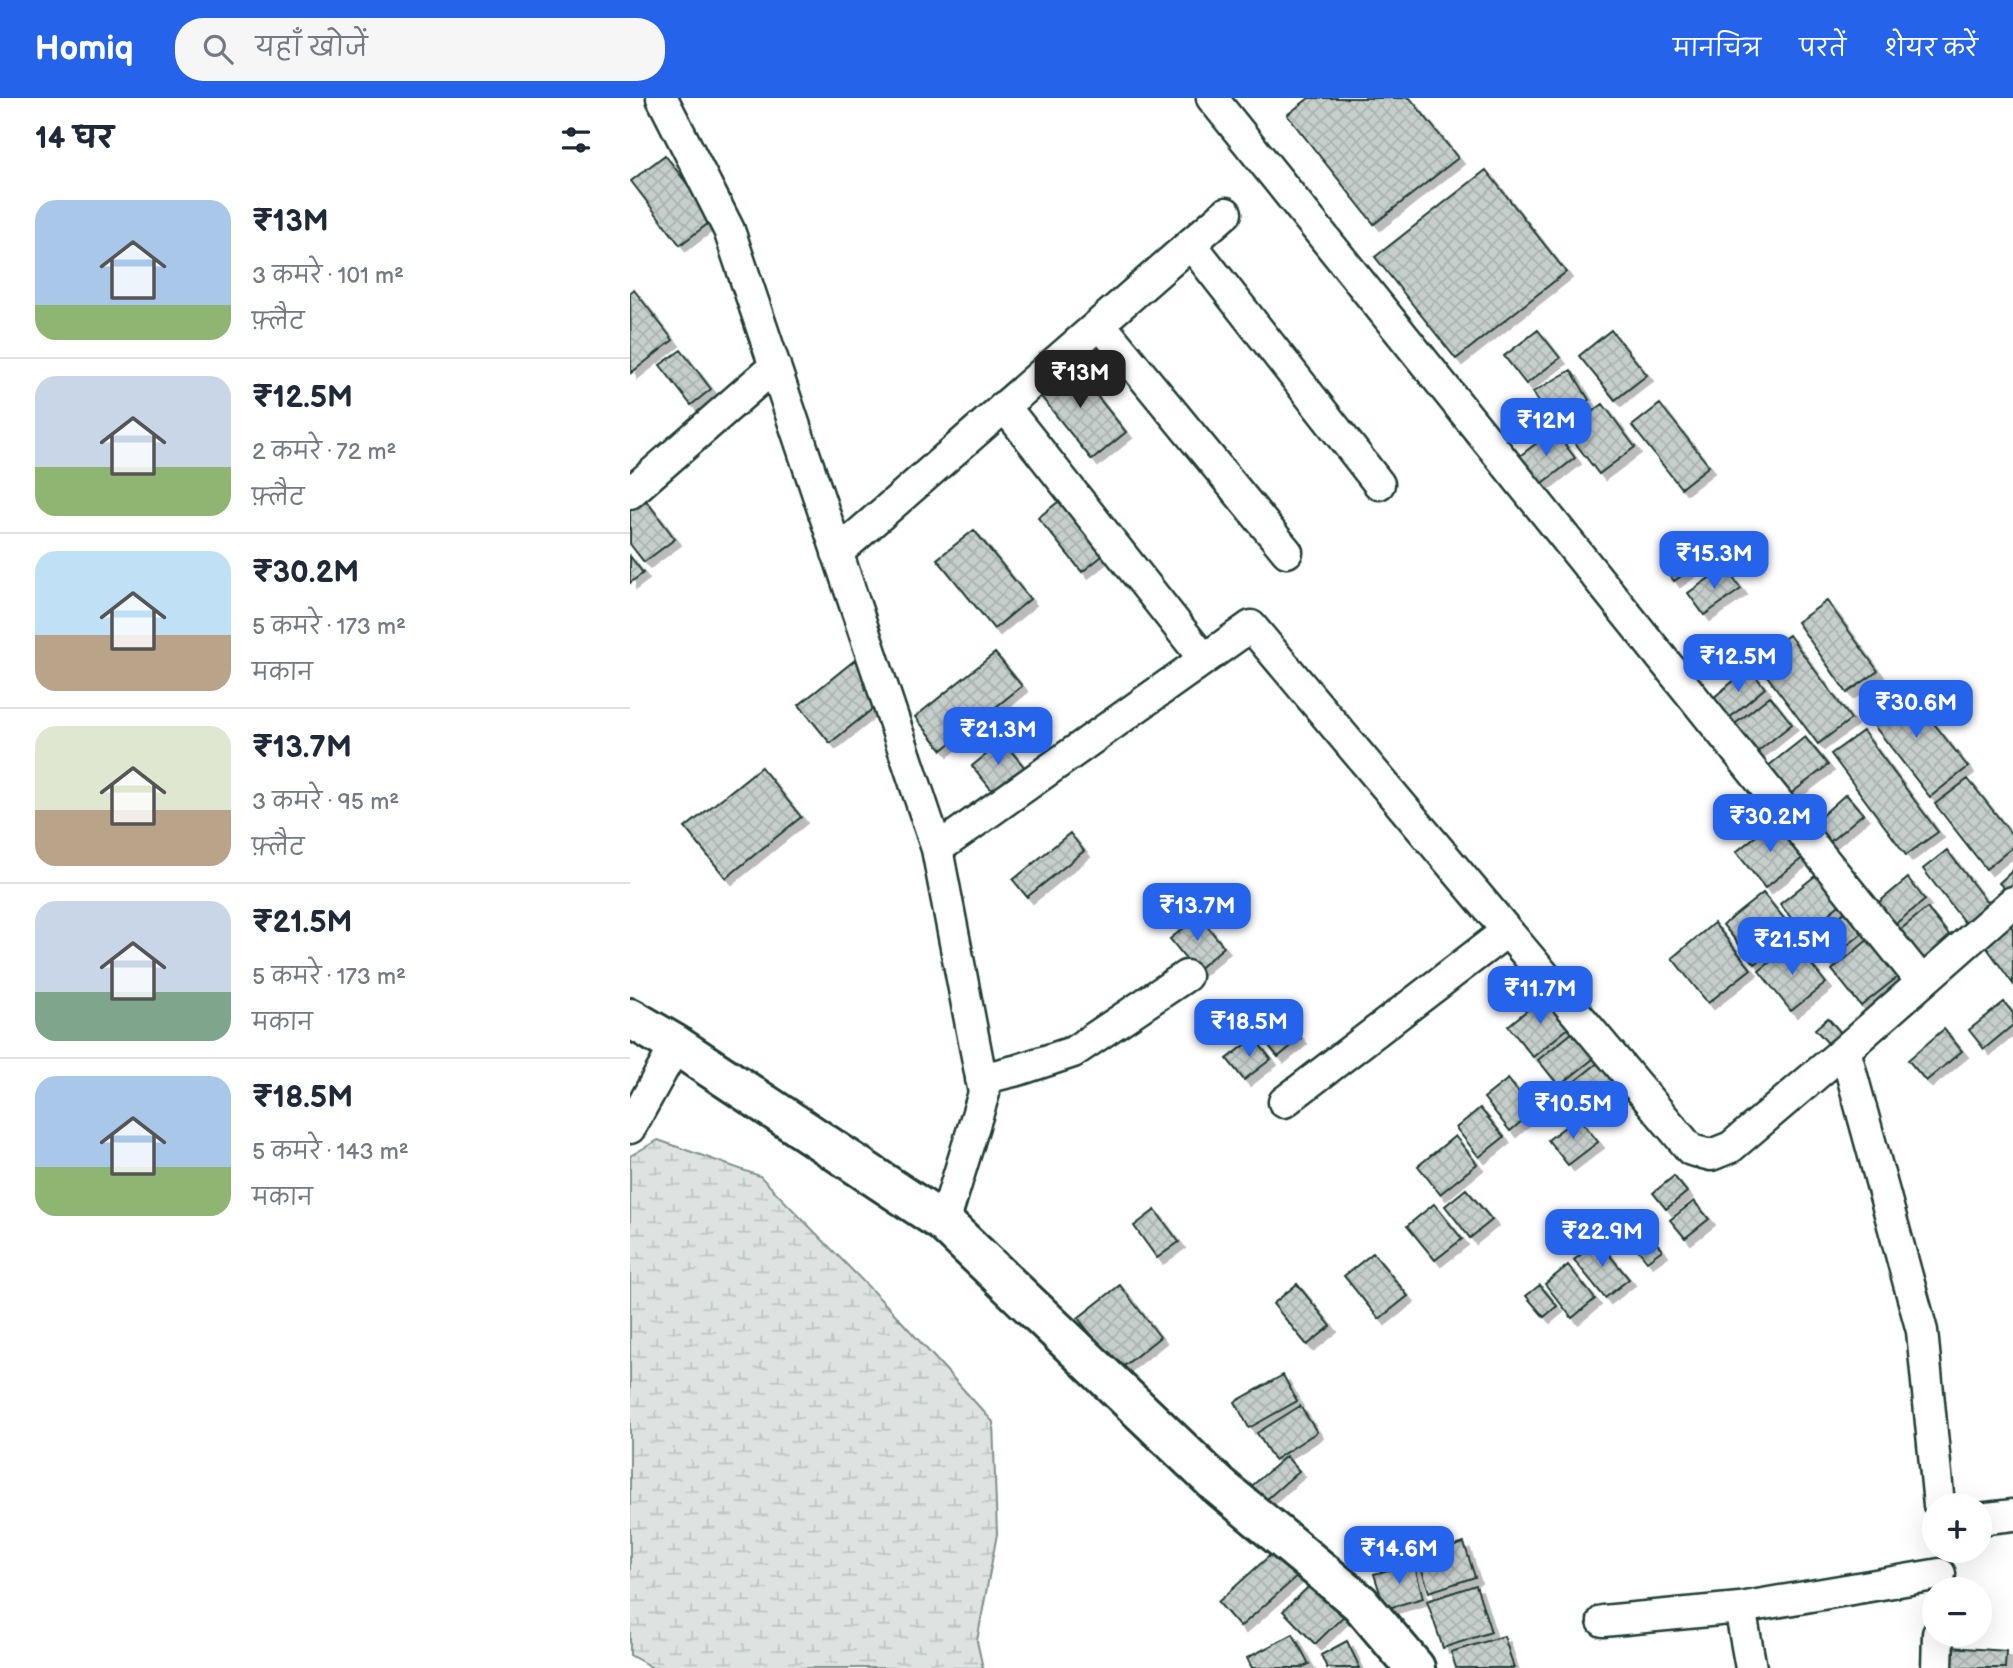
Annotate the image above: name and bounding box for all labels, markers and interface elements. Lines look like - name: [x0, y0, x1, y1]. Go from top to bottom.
- search box: [175, 18, 665, 81]
- text: Homiq: [35, 29, 133, 69]
- icon: search: [199, 30, 237, 68]
- text: यहाँ खोजें: [255, 33, 368, 64]
- text: मानचित्र: [1673, 34, 1761, 63]
- text: परतें: [1799, 34, 1846, 63]
- text: शेयर करें: [1884, 34, 1978, 63]
- text: 14 घर: [35, 121, 113, 157]
- icon: filters: [557, 121, 595, 159]
- text: ₹13M: [252, 204, 329, 240]
- icon: home: [91, 228, 175, 312]
- text: 3 कमरे · 101 m²: [252, 262, 404, 290]
- text: फ़्लैट: [252, 308, 304, 336]
- pin: ₹13M: [1039, 350, 1121, 410]
- text: ₹13M: [1051, 359, 1109, 387]
- text: ₹12.5M: [252, 380, 353, 416]
- pin: ₹12M: [1505, 398, 1587, 458]
- icon: home: [91, 404, 175, 488]
- text: ₹12M: [1516, 407, 1576, 435]
- text: 2 कमरे · 72 m²: [252, 438, 396, 466]
- text: फ़्लैट: [252, 484, 304, 512]
- pin: ₹15.3M: [1657, 532, 1771, 591]
- text: ₹15.3M: [1675, 540, 1753, 568]
- text: ₹30.2M: [252, 555, 359, 591]
- icon: home: [91, 579, 175, 663]
- text: 5 कमरे · 173 m²: [252, 613, 406, 641]
- pin: ₹12.5M: [1681, 634, 1795, 694]
- text: ₹12.5M: [1699, 643, 1777, 671]
- text: मकान: [252, 659, 313, 687]
- pin: ₹30.6M: [1859, 680, 1973, 740]
- text: ₹30.6M: [1875, 689, 1957, 717]
- pin: ₹21.3M: [941, 708, 1055, 767]
- text: ₹21.3M: [959, 716, 1037, 744]
- text: ₹13.7M: [252, 730, 352, 766]
- icon: home: [91, 754, 175, 838]
- text: 3 कमरे · 95 m²: [252, 788, 399, 816]
- pin: ₹30.2M: [1713, 794, 1827, 854]
- text: ₹30.2M: [1729, 803, 1811, 831]
- text: फ़्लैट: [252, 834, 304, 862]
- pin: ₹13.7M: [1140, 884, 1254, 943]
- text: ₹13.7M: [1159, 892, 1235, 920]
- text: ₹21.5M: [252, 905, 352, 941]
- pin: ₹21.5M: [1735, 918, 1849, 977]
- text: ₹21.5M: [1754, 926, 1830, 954]
- icon: home: [91, 929, 175, 1013]
- text: 5 कमरे · 173 m²: [252, 963, 406, 991]
- pin: ₹11.7M: [1483, 967, 1597, 1026]
- text: ₹11.7M: [1504, 975, 1576, 1003]
- pin: ₹18.5M: [1192, 1000, 1306, 1059]
- text: ₹18.5M: [1210, 1008, 1288, 1036]
- text: मकान: [252, 1009, 313, 1037]
- text: ₹18.5M: [252, 1080, 353, 1116]
- pin: ₹10.5M: [1516, 1082, 1630, 1141]
- text: ₹10.5M: [1534, 1090, 1612, 1118]
- icon: home: [91, 1104, 175, 1188]
- text: 5 कमरे · 143 m²: [252, 1138, 409, 1166]
- text: मकान: [252, 1184, 313, 1212]
- pin: ₹22.9M: [1545, 1210, 1659, 1269]
- text: ₹22.9M: [1561, 1218, 1643, 1246]
- map controls: [1922, 1493, 1992, 1647]
- button: +: [1922, 1493, 1992, 1563]
- pin: ₹14.6M: [1342, 1526, 1456, 1586]
- text: ₹14.6M: [1360, 1535, 1438, 1563]
- button: −: [1922, 1577, 1992, 1647]

